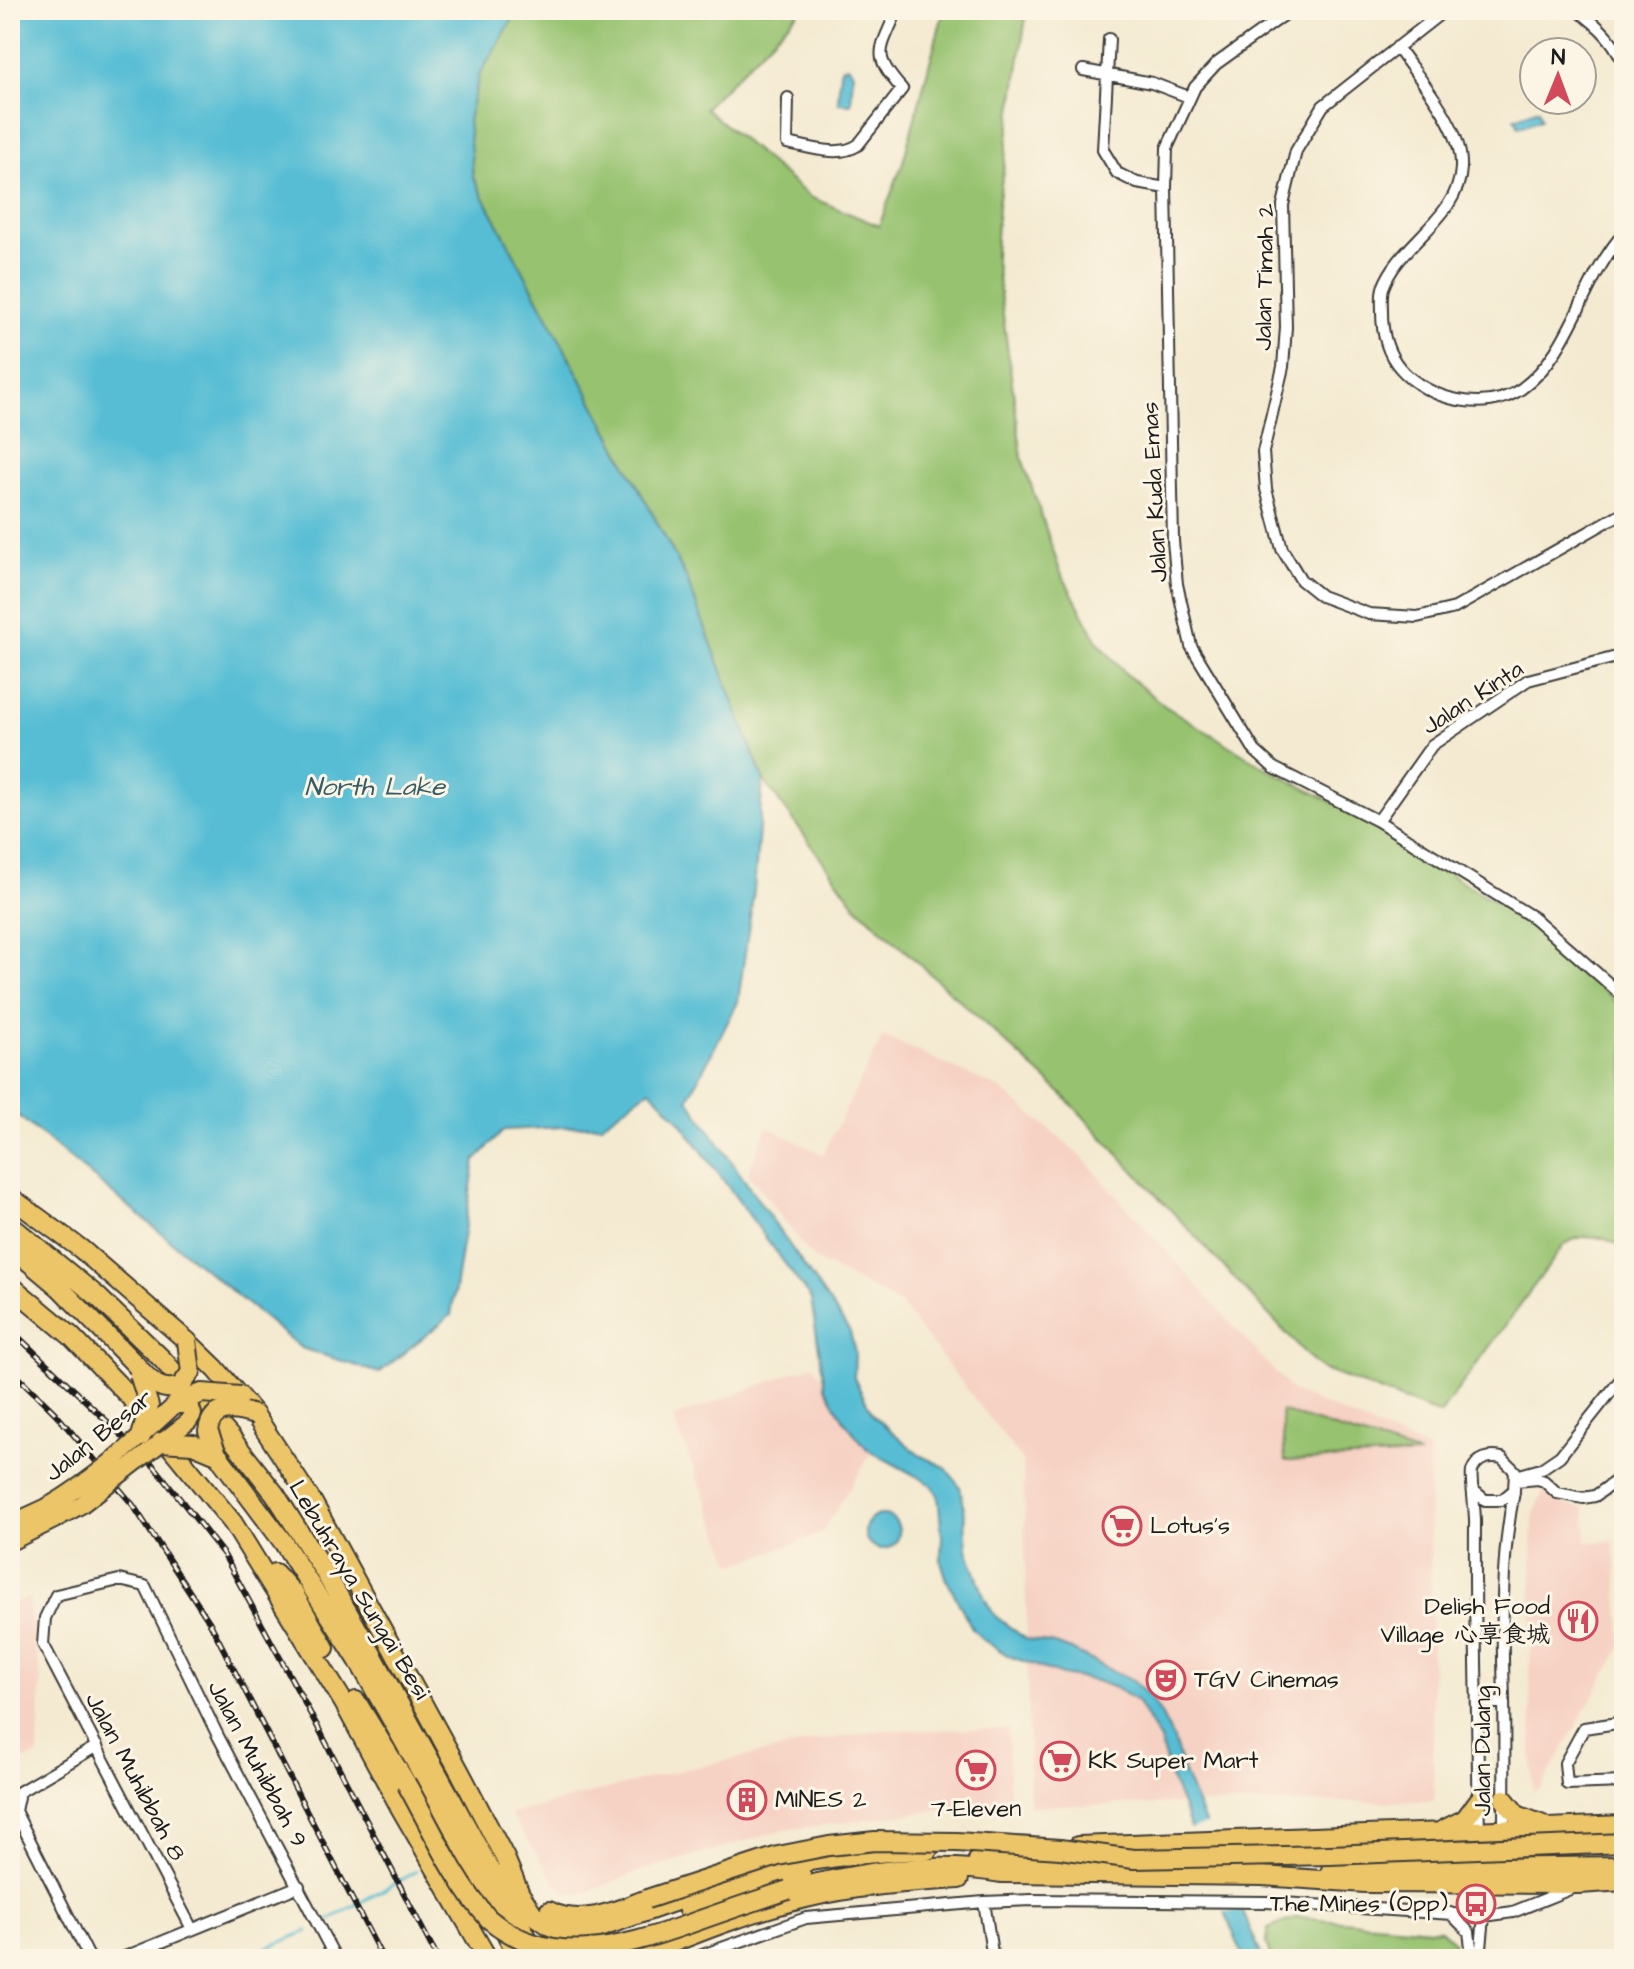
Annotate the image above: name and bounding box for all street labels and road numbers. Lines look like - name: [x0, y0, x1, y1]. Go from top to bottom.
- street label: Jalan Timah 2: [1247, 203, 1283, 351]
- street label: Jalan Kuda Emas: [1133, 401, 1177, 583]
- street label: Jalan Kinta: [1416, 653, 1530, 743]
- street label: Jalan Besar: [38, 1382, 160, 1490]
- street label: Lebuhraya Sungai Besi: [279, 1474, 438, 1707]
- street label: Jalan Muhibbah 9: [199, 1675, 315, 1853]
- street label: Jalan Dulang: [1466, 1686, 1501, 1816]
- street label: Jalan Muhibbah 8: [76, 1687, 194, 1867]

